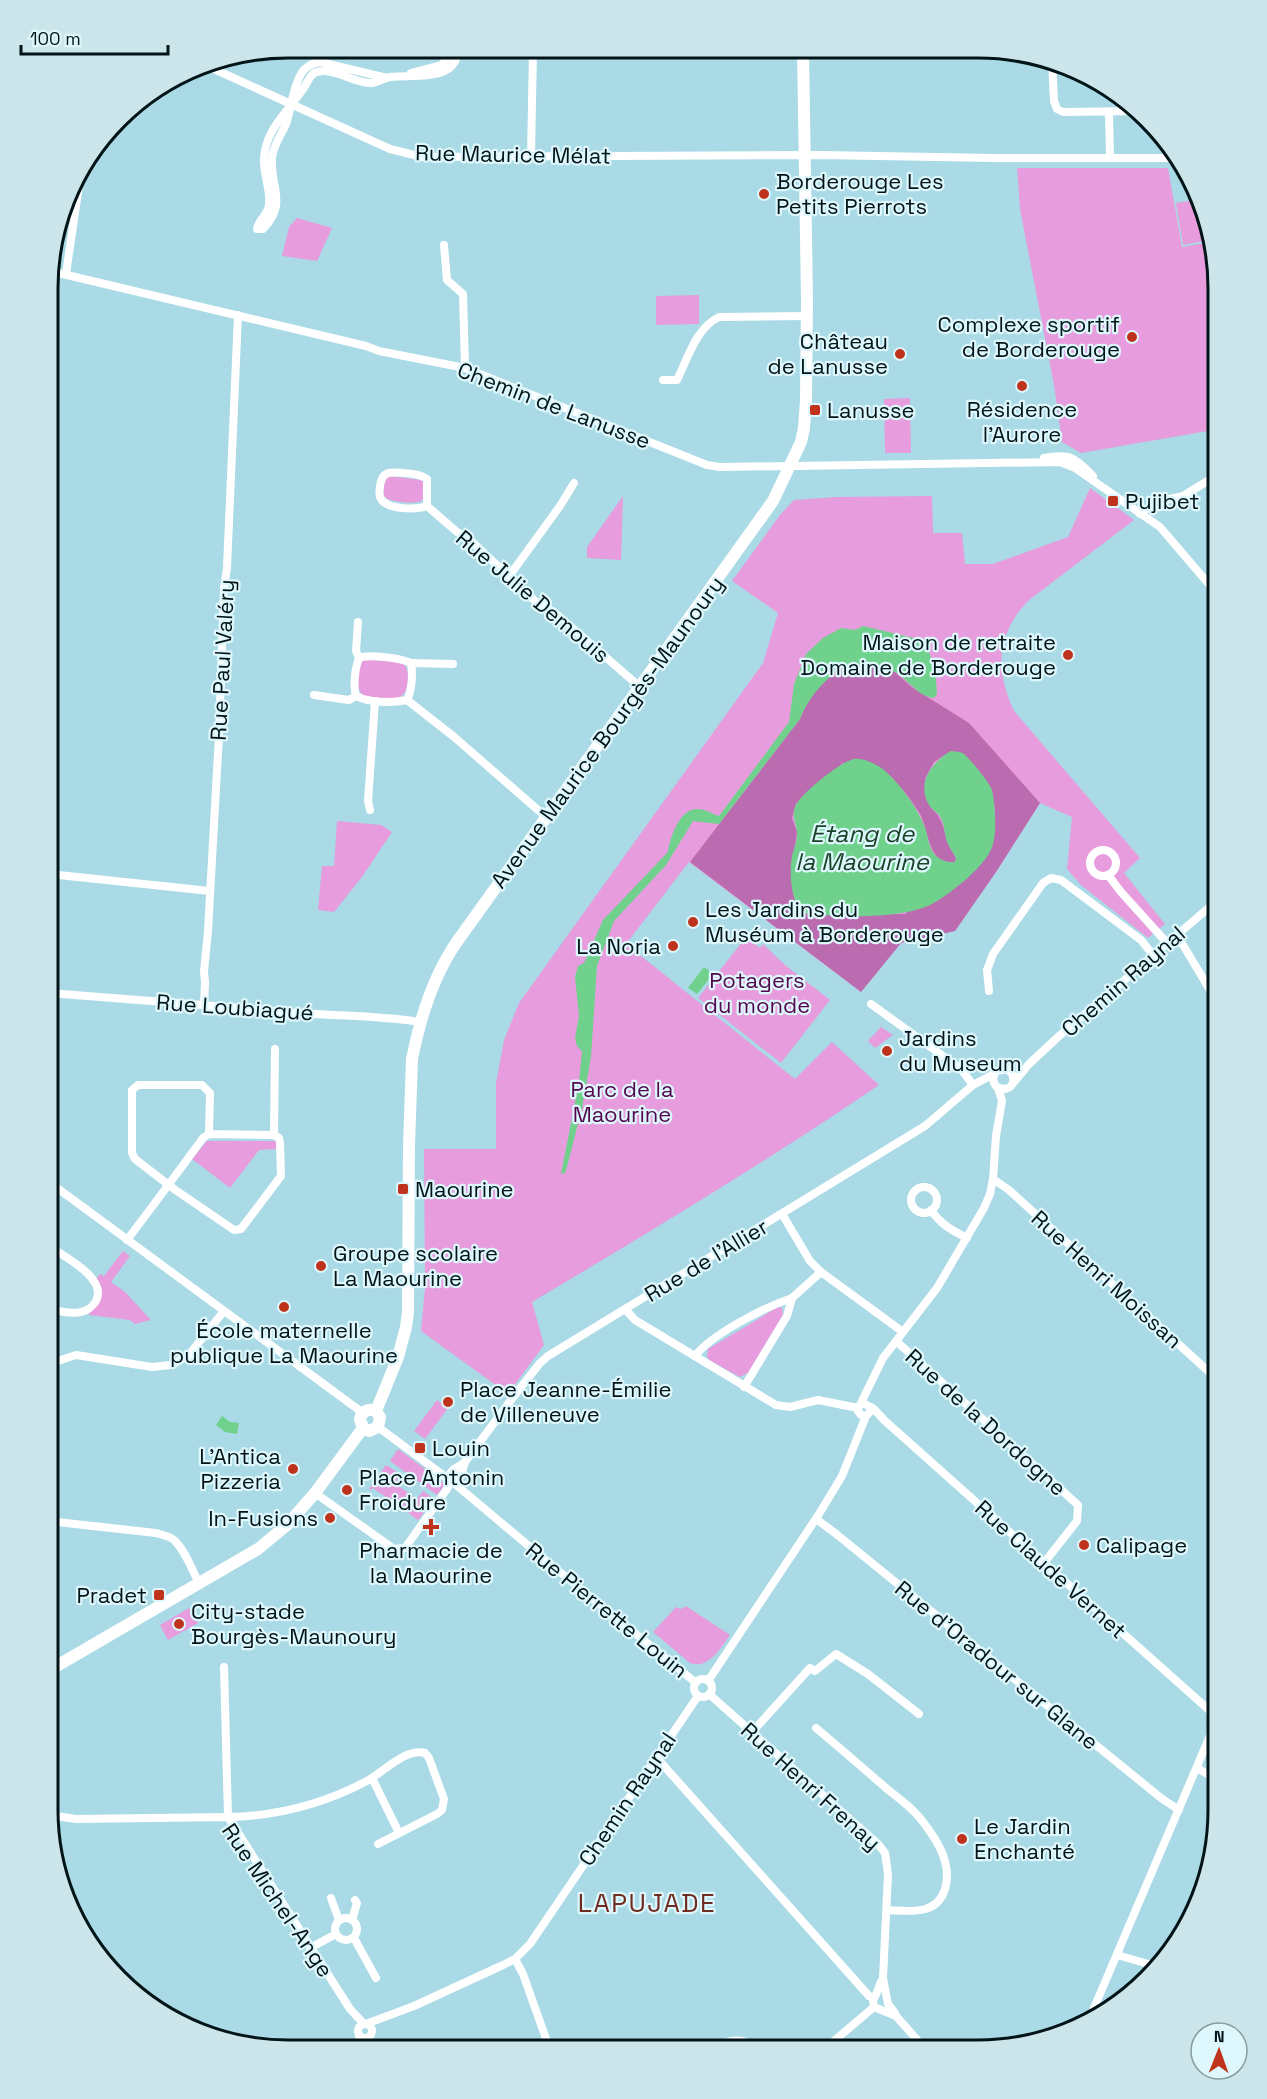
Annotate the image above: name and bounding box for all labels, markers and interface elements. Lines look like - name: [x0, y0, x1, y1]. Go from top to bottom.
- scale bar: [21, 18, 168, 56]
- text: 100 m: [30, 27, 81, 50]
- street label: Rue Maurice Mélat: [415, 138, 611, 170]
- place label: Borderouge Les Petits Pierrots: [776, 167, 944, 220]
- marker: Borderouge Les Petits Pierrots: [757, 187, 771, 201]
- place label: Complexe sportif de Borderouge: [938, 310, 1120, 363]
- place label: Château de Lanusse: [768, 327, 888, 380]
- marker: Complexe sportif de Borderouge: [1125, 330, 1139, 344]
- marker: Château de Lanusse: [893, 347, 907, 361]
- street label: Chemin de Lanusse: [453, 355, 655, 455]
- marker: Résidence l'Aurore: [1015, 379, 1029, 393]
- place label: Résidence l'Aurore: [967, 395, 1077, 448]
- place label: Lanusse: [827, 396, 915, 424]
- marker: Lanusse: [808, 403, 822, 417]
- place label: Pujibet: [1125, 487, 1199, 515]
- marker: Pujibet: [1106, 494, 1120, 508]
- street label: Rue Julie Demouis: [450, 524, 616, 668]
- street label: Avenue Maurice Bourgès-Maunoury: [484, 570, 730, 894]
- street label: Rue Paul Valéry: [204, 579, 240, 741]
- place label: Maison de retraite Domaine de Borderouge: [801, 628, 1056, 681]
- marker: Maison de retraite Domaine de Borderouge: [1061, 648, 1075, 662]
- water label: Étang de la Maourine: [795, 818, 930, 877]
- place label: Les Jardins du Muséum à Borderouge: [705, 895, 944, 948]
- marker: Les Jardins du Muséum à Borderouge: [686, 915, 700, 929]
- street label: Chemin Raynal: [1055, 919, 1191, 1043]
- place label: La Noria: [576, 932, 661, 960]
- marker: La Noria: [666, 939, 680, 953]
- park label: Potagers du monde: [704, 966, 810, 1019]
- street label: Rue Loubiagué: [155, 988, 315, 1026]
- place label: Jardins du Museum: [899, 1024, 1022, 1077]
- marker: Jardins du Museum: [880, 1044, 894, 1058]
- park label: Parc de la Maourine: [570, 1075, 674, 1128]
- place label: Maourine: [415, 1175, 514, 1203]
- marker: Maourine: [396, 1182, 410, 1196]
- street label: Rue Henri Moissan: [1026, 1204, 1188, 1354]
- street label: Rue de l'Allier: [639, 1212, 773, 1308]
- place label: Groupe scolaire La Maourine: [333, 1239, 498, 1292]
- marker: Groupe scolaire La Maourine: [314, 1259, 328, 1273]
- marker: École maternelle publique La Maourine: [277, 1300, 291, 1314]
- place label: École maternelle publique La Maourine: [170, 1316, 398, 1369]
- street label: Rue de la Dordogne: [900, 1342, 1072, 1502]
- place label: Place Jeanne-Émilie de Villeneuve: [460, 1375, 671, 1428]
- marker: Place Jeanne-Émilie de Villeneuve: [441, 1395, 455, 1409]
- place label: Louin: [432, 1434, 490, 1462]
- marker: Louin: [413, 1441, 427, 1455]
- place label: L'Antica Pizzeria: [199, 1442, 281, 1495]
- marker: L'Antica Pizzeria: [286, 1462, 300, 1476]
- place label: Place Antonin Froidure: [359, 1463, 504, 1516]
- marker: Place Antonin Froidure: [340, 1483, 354, 1497]
- street label: Rue Claude Vernet: [969, 1494, 1133, 1644]
- place label: In-Fusions: [208, 1504, 318, 1532]
- marker: In-Fusions: [323, 1511, 337, 1525]
- marker: Pharmacie de la Maourine: [424, 1520, 438, 1534]
- place label: Calipage: [1096, 1531, 1187, 1559]
- place label: Pharmacie de la Maourine: [359, 1536, 503, 1589]
- street label: Rue Pierrette Louin: [520, 1536, 694, 1684]
- marker: Calipage: [1077, 1538, 1091, 1552]
- street label: Rue d'Oradour sur Glane: [890, 1574, 1104, 1756]
- place label: Pradet: [77, 1581, 147, 1609]
- marker: Pradet: [152, 1588, 166, 1602]
- place label: City-stade Bourgès-Maunoury: [191, 1597, 396, 1650]
- marker: City-stade Bourgès-Maunoury: [172, 1617, 186, 1631]
- street label: Rue Henri Frenay: [735, 1716, 887, 1856]
- street label: Chemin Raynal: [572, 1727, 682, 1871]
- place label: Le Jardin Enchanté: [974, 1812, 1075, 1865]
- street label: Rue Michel-Ange: [216, 1818, 340, 1982]
- marker: Le Jardin Enchanté: [955, 1832, 969, 1846]
- district label: LAPUJADE: [578, 1886, 716, 1920]
- north arrow: [1189, 2021, 1249, 2081]
- text: N: [1214, 2026, 1225, 2047]

